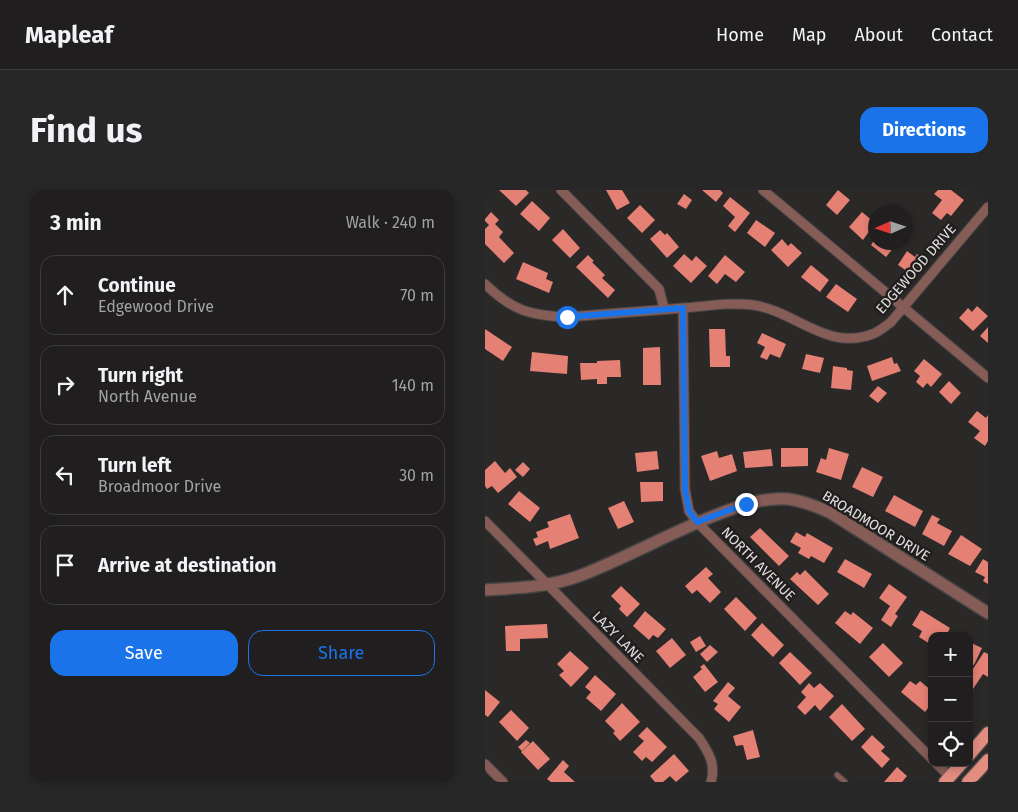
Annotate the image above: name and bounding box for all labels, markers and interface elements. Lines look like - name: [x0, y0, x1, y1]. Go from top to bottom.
- text: Mapleaf: [25, 21, 113, 49]
- text: Home: [716, 24, 764, 46]
- text: Map: [792, 24, 826, 46]
- text: About: [854, 24, 903, 46]
- text: Contact: [931, 24, 993, 46]
- button: Directions: [860, 107, 988, 153]
- text: Find us: [30, 109, 142, 151]
- north arrow: [868, 205, 913, 250]
- text: 3 min: [50, 210, 102, 236]
- text: Walk · 240 m: [346, 213, 435, 232]
- street label: EDGEWOOD DRIVE: [872, 221, 960, 317]
- text: Continue: [98, 274, 176, 297]
- icon: ahead: [51, 281, 79, 309]
- text: 70 m: [400, 286, 434, 305]
- text: Edgewood Drive: [98, 297, 214, 316]
- route start: [556, 306, 579, 329]
- text: Turn right: [98, 364, 183, 387]
- icon: right: [51, 371, 79, 399]
- text: 140 m: [392, 376, 434, 395]
- text: North Avenue: [98, 387, 197, 406]
- text: Turn left: [98, 454, 172, 477]
- icon: left: [51, 461, 79, 489]
- text: 30 m: [399, 466, 434, 485]
- text: Broadmoor Drive: [98, 477, 221, 496]
- street label: BROADMOOR DRIVE: [819, 487, 933, 565]
- route end: [735, 493, 758, 516]
- street label: NORTH AVENUE: [718, 524, 798, 604]
- icon: arrive: [51, 551, 79, 579]
- text: Arrive at destination: [98, 554, 277, 577]
- street label: LAZY LANE: [589, 608, 647, 666]
- button: Save: [50, 630, 238, 676]
- button: Share: [248, 630, 435, 676]
- map controls: [928, 632, 973, 767]
- button: +: [928, 632, 973, 677]
- button: −: [928, 677, 973, 722]
- button: locate: [928, 722, 973, 767]

